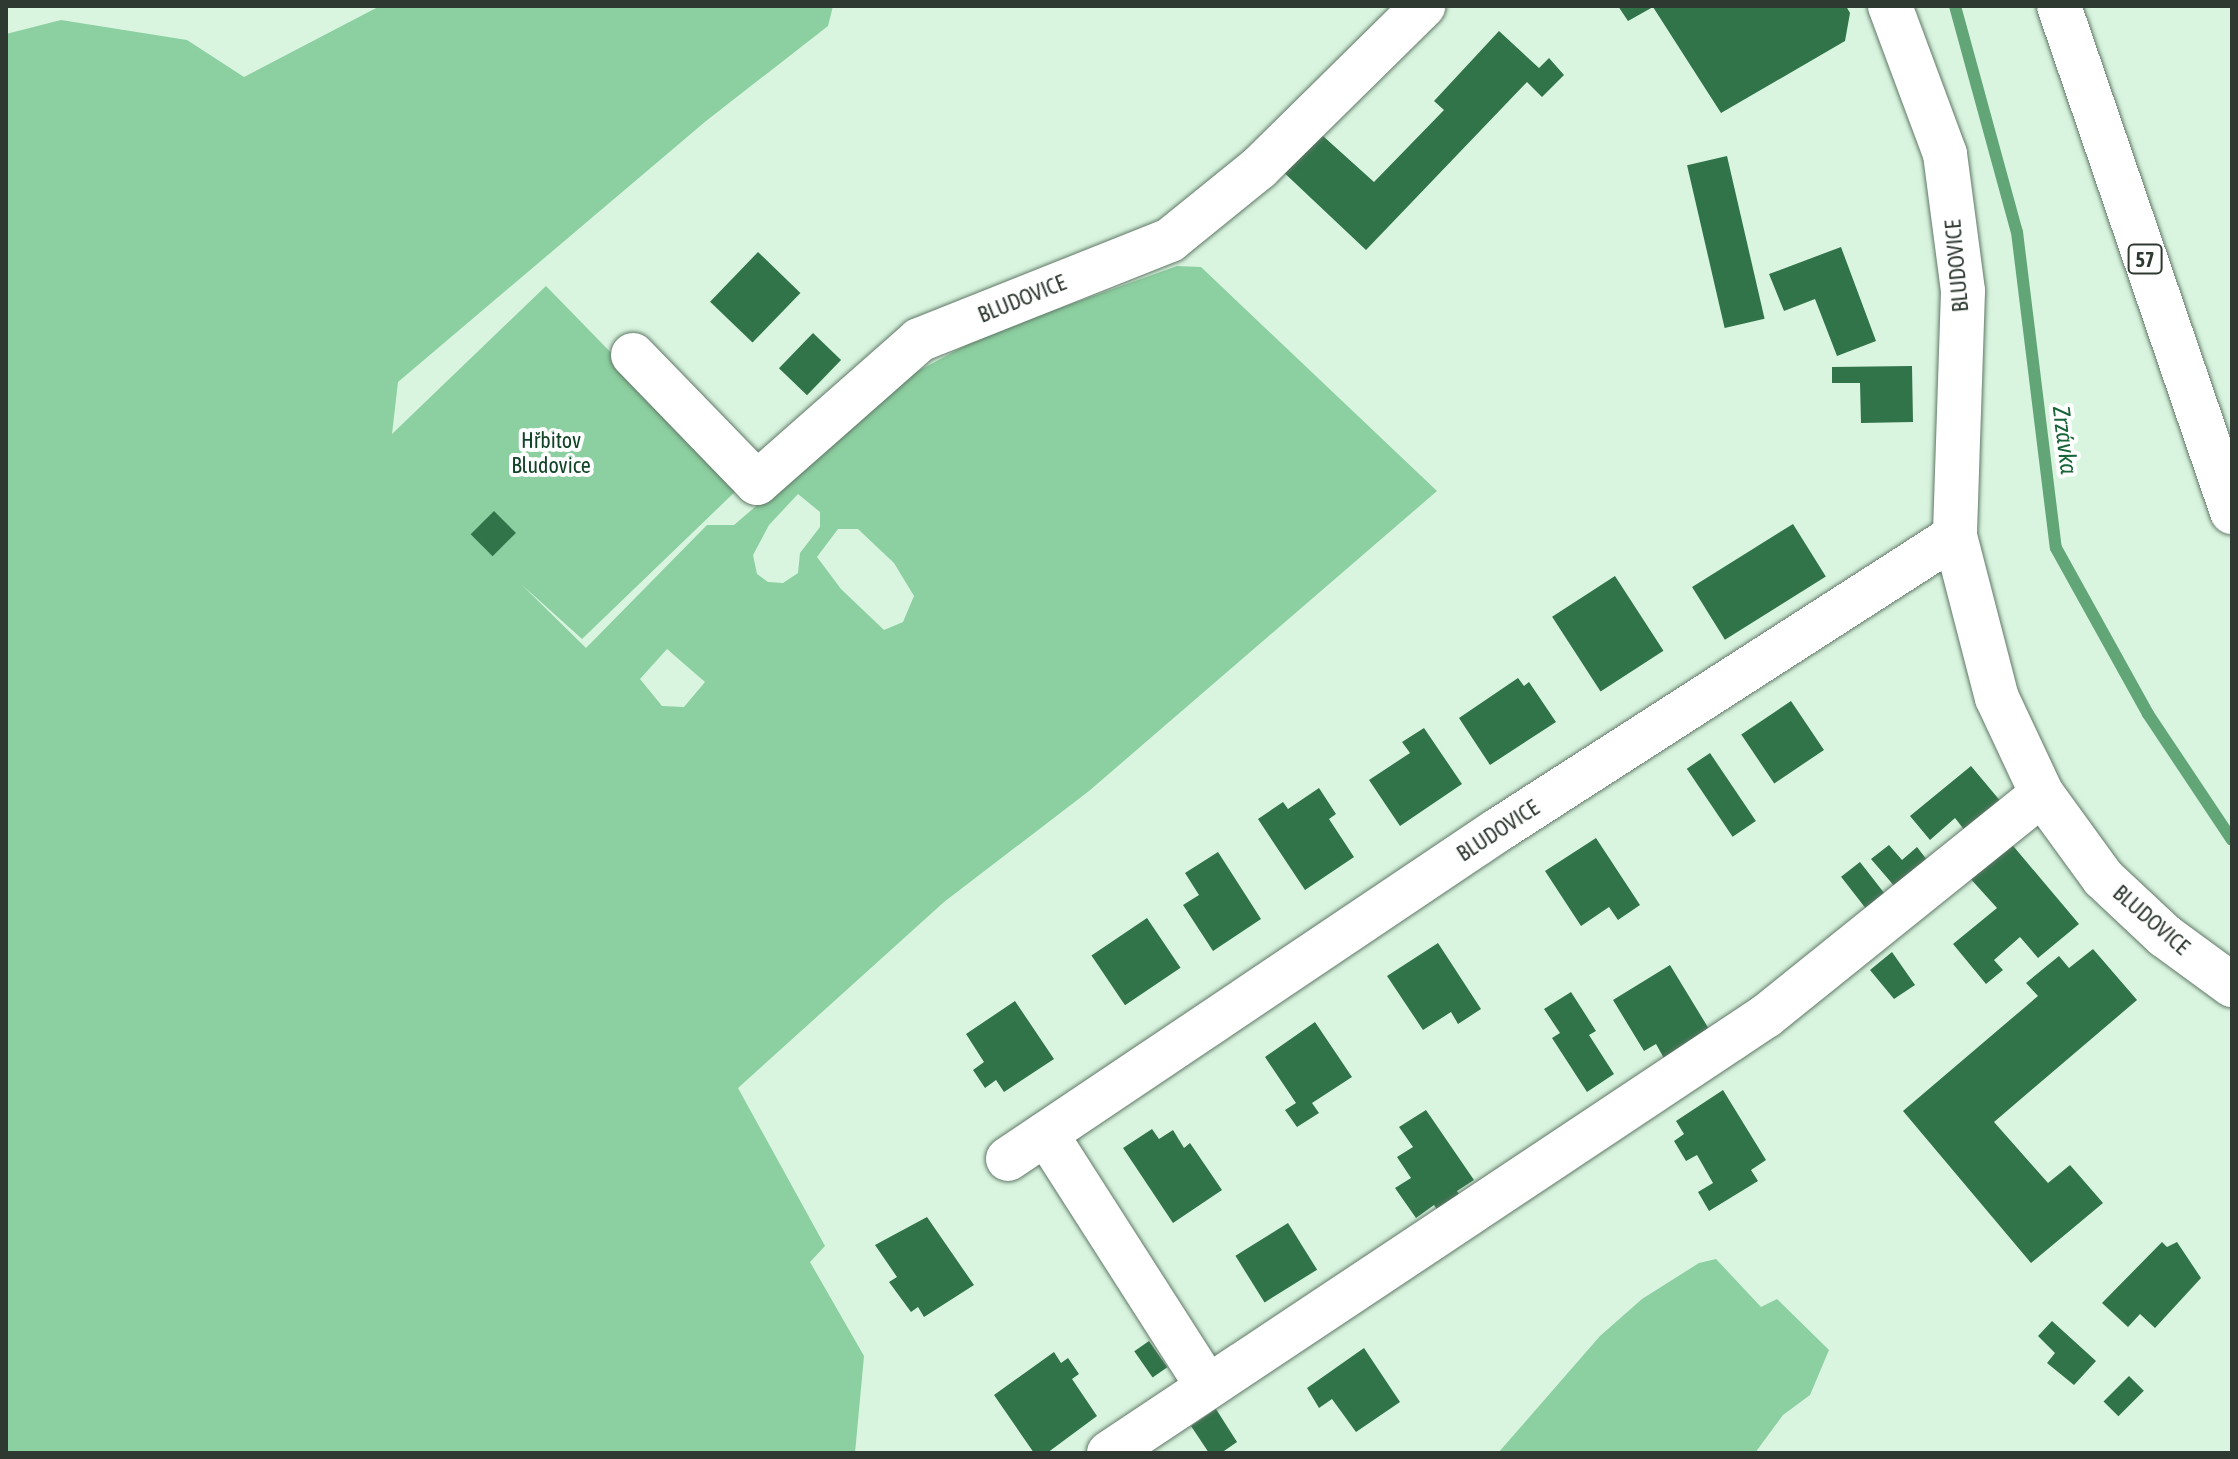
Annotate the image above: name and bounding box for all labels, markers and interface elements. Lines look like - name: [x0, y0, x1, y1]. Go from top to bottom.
- street label: BLUDOVICE: [1940, 219, 1974, 313]
- road number: 57: [2127, 243, 2163, 275]
- street label: BLUDOVICE: [974, 269, 1070, 329]
- water label: Zrzávka: [2047, 404, 2083, 476]
- park label: Hřbitov Bludovice: [511, 427, 591, 478]
- street label: BLUDOVICE: [1452, 795, 1544, 867]
- street label: BLUDOVICE: [2107, 880, 2195, 960]

